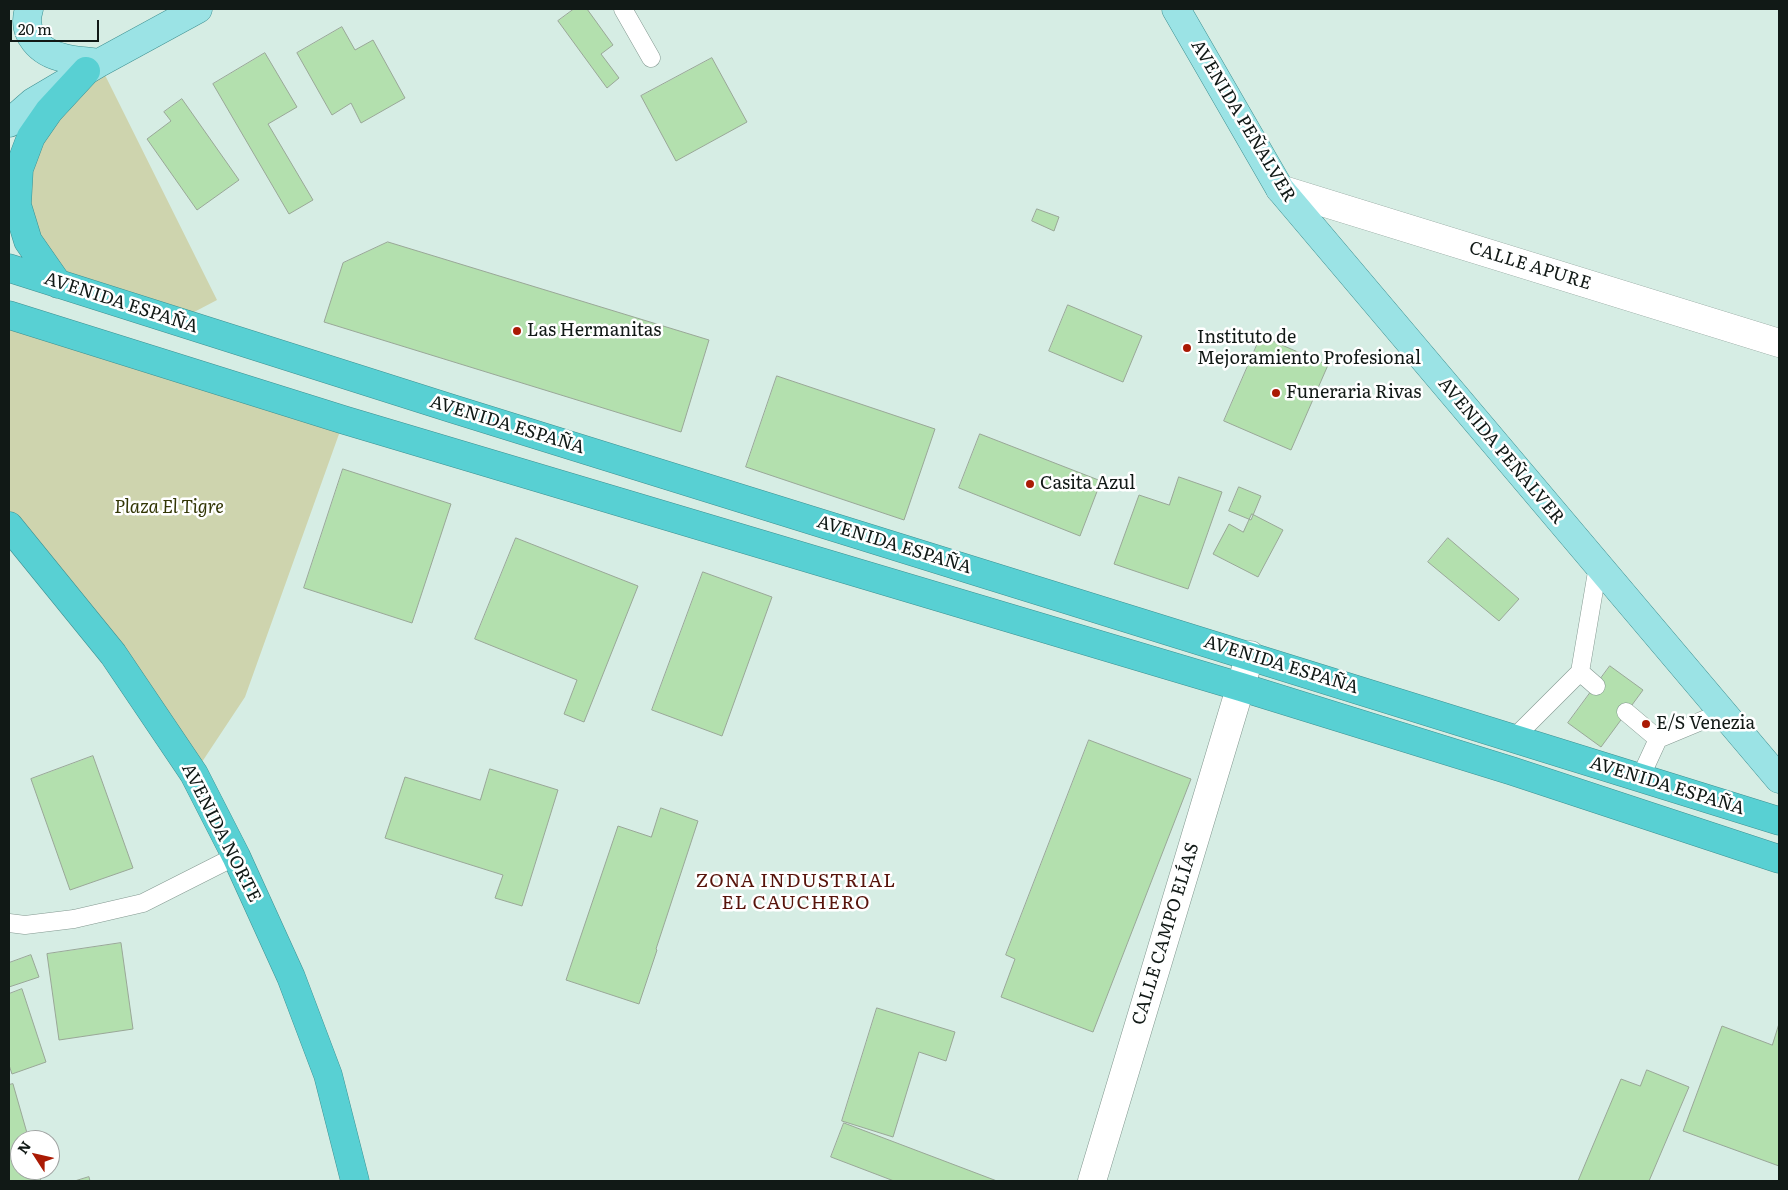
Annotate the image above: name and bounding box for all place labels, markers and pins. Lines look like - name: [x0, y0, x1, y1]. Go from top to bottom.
- place label: Las Hermanitas: [527, 320, 661, 342]
- marker: Las Hermanitas: [511, 325, 523, 337]
- place label: Instituto de Mejoramiento Profesional: [1197, 327, 1421, 369]
- marker: Instituto de Mejoramiento Profesional: [1181, 342, 1193, 354]
- place label: Funeraria Rivas: [1286, 382, 1421, 404]
- marker: Funeraria Rivas: [1270, 387, 1282, 399]
- place label: Casita Azul: [1040, 473, 1135, 495]
- marker: Casita Azul: [1024, 478, 1036, 490]
- place label: E/S Venezia: [1656, 713, 1755, 735]
- marker: E/S Venezia: [1640, 718, 1652, 730]

